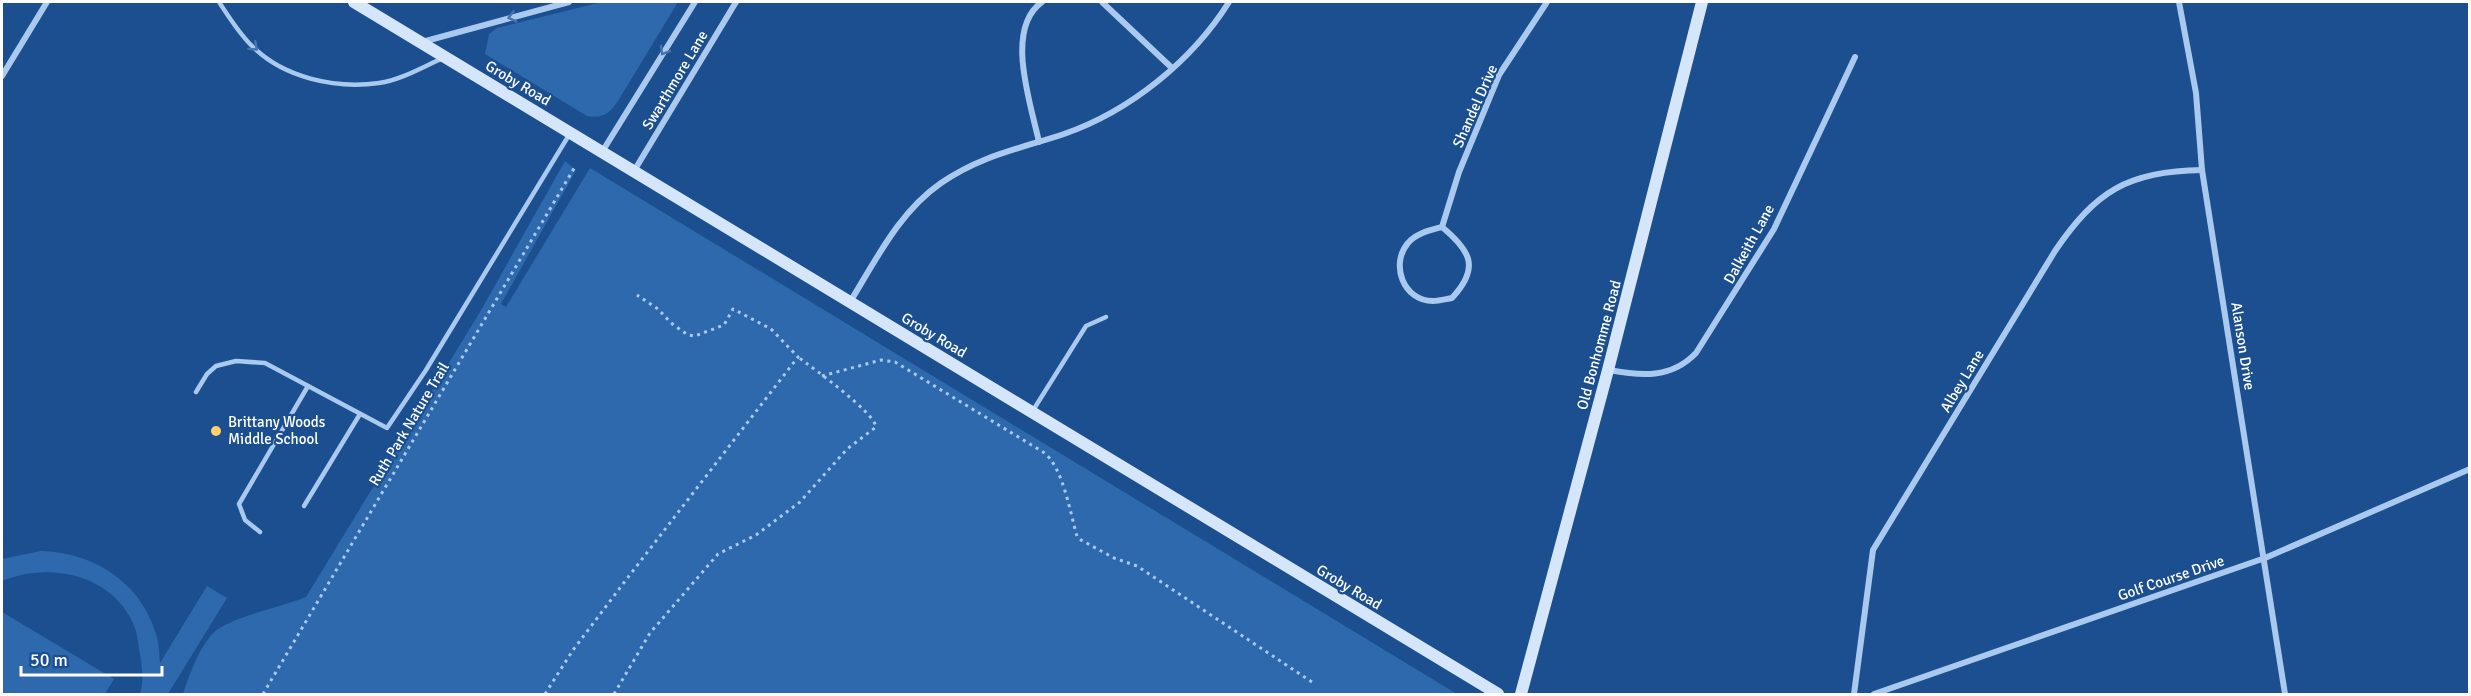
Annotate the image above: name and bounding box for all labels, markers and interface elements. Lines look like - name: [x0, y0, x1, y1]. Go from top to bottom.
- one-way arrow: [507, 10, 518, 22]
- street label: Swarthmore Lane: [638, 27, 712, 133]
- one-way arrow: [248, 40, 258, 51]
- one-way arrow: [659, 45, 671, 55]
- street label: Groby Road: [482, 56, 554, 110]
- street label: Shandel Drive: [1449, 62, 1501, 150]
- street label: Dalkeith Lane: [1720, 201, 1778, 287]
- street label: Old Bonhomme Road: [1573, 278, 1625, 412]
- street label: Alanson Drive: [2227, 301, 2259, 391]
- street label: Groby Road: [898, 308, 970, 362]
- street label: Albey Lane: [1936, 346, 1988, 416]
- street label: Ruth Park Nature Trail: [365, 359, 453, 489]
- place label: Brittany Woods Middle School: [228, 413, 326, 448]
- marker: Brittany Woods Middle School: [209, 424, 223, 438]
- street label: Golf Course Drive: [2115, 551, 2227, 605]
- street label: Groby Road: [1313, 560, 1385, 614]
- scale bar: [21, 639, 162, 677]
- text: 50 m: [30, 649, 68, 671]

